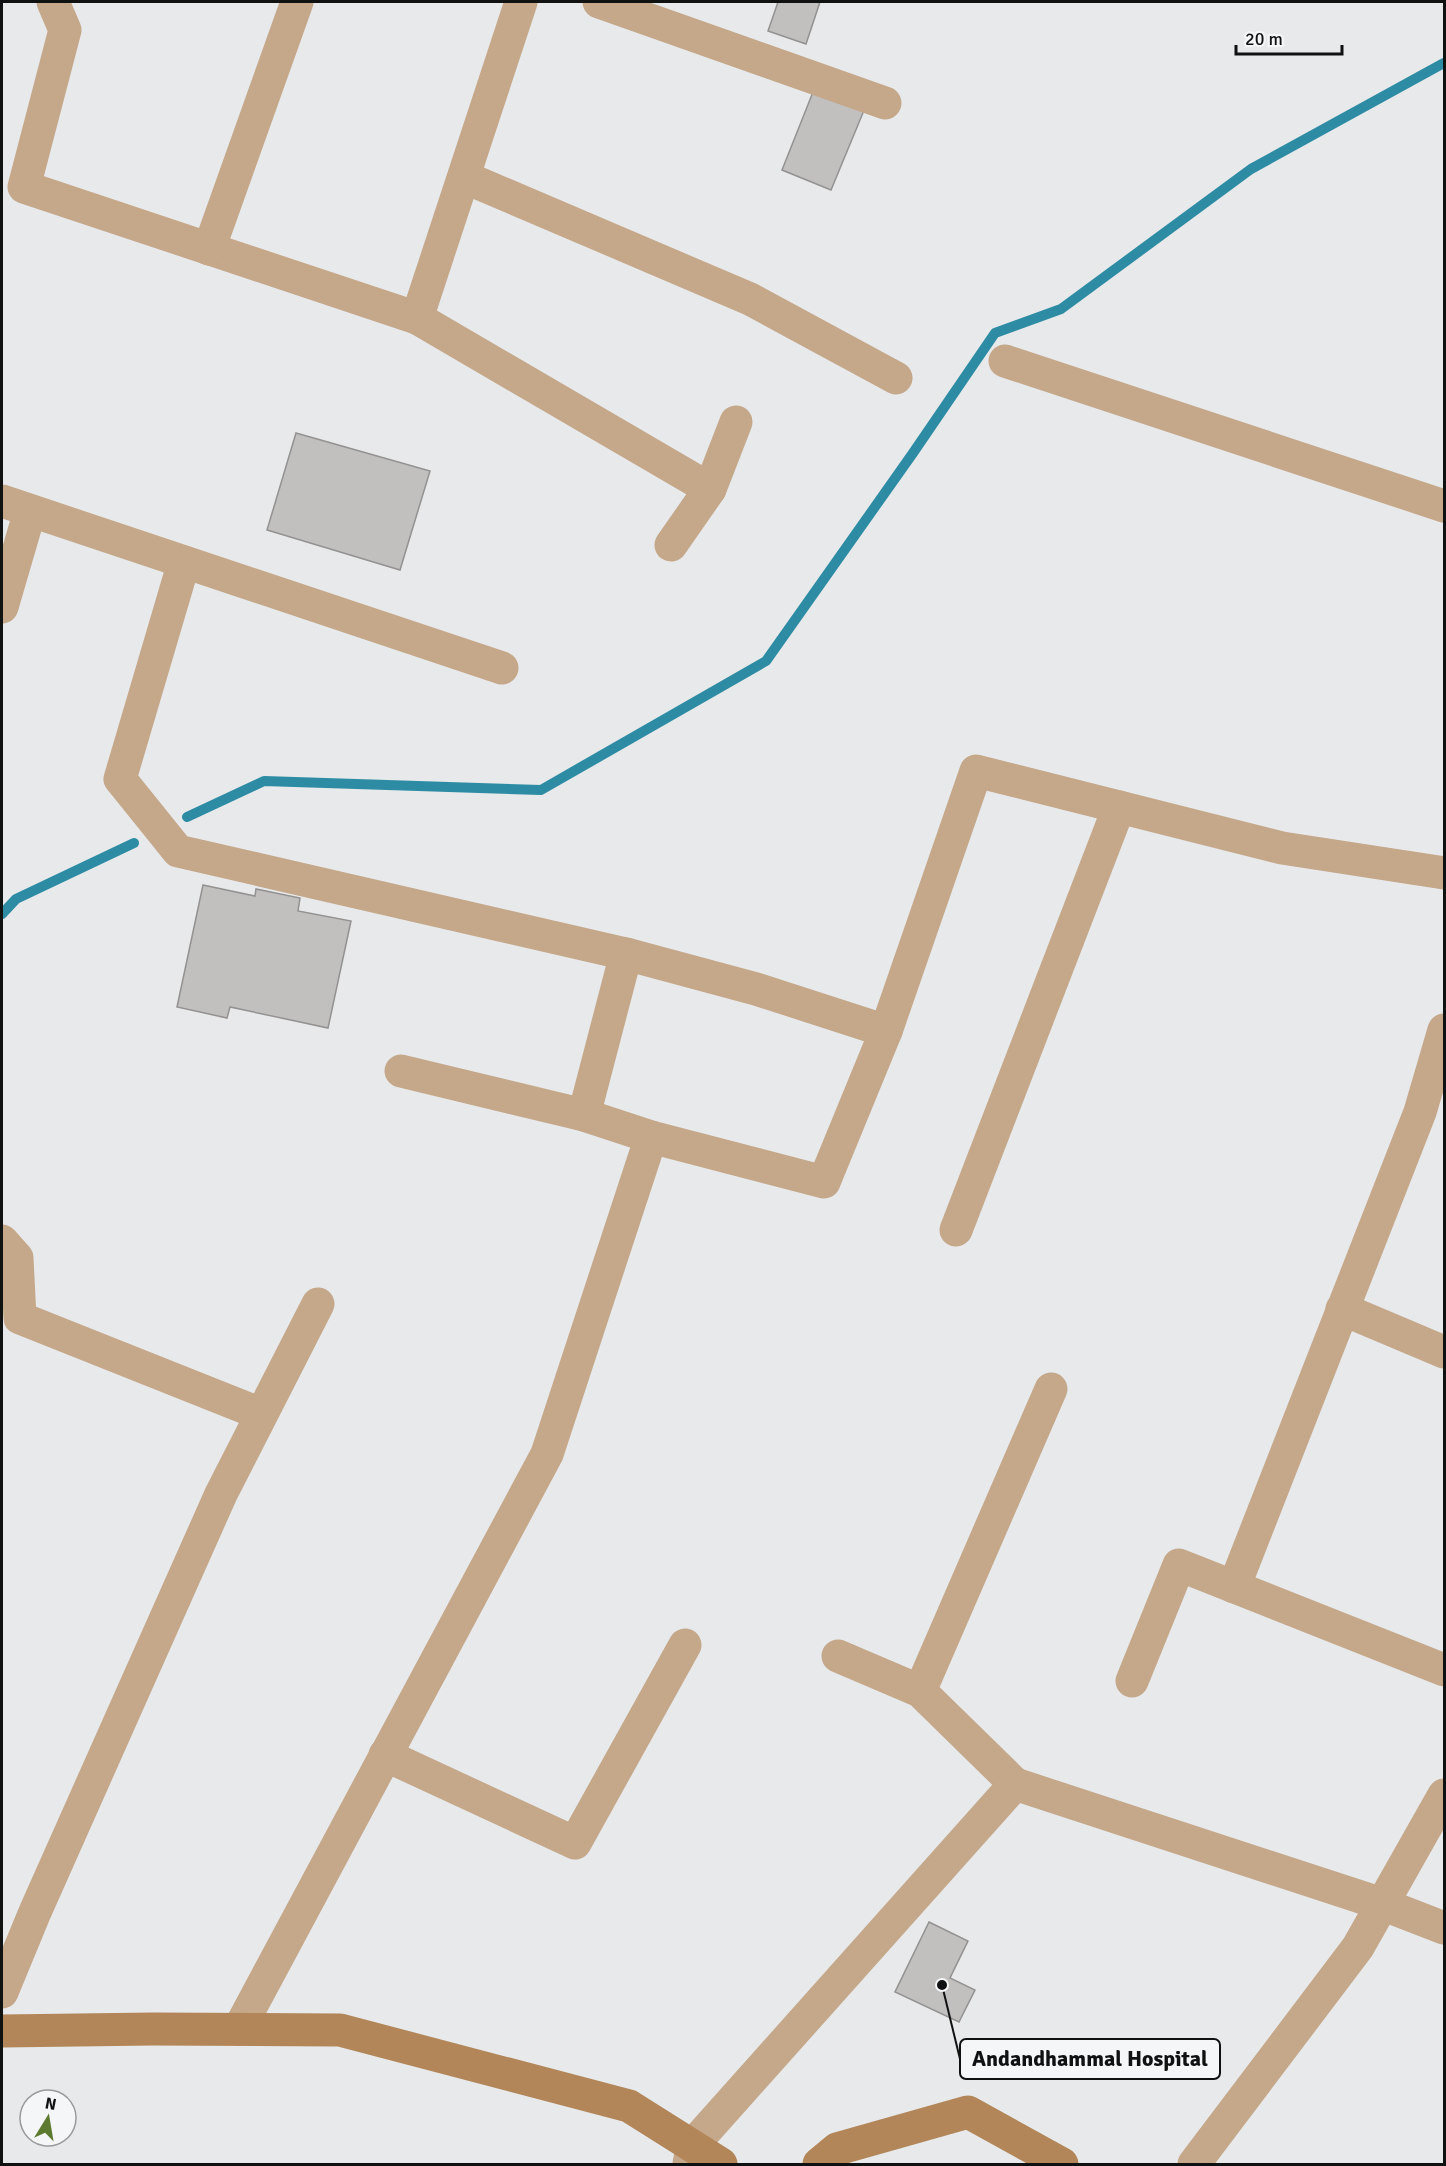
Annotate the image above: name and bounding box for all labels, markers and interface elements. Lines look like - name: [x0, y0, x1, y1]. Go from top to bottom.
- scale bar: [1236, 18, 1342, 56]
- text: 20 m: [1245, 28, 1283, 50]
- callout: Andandhammal Hospital: [960, 2039, 1220, 2079]
- text: Andandhammal Hospital: [972, 2045, 1208, 2072]
- north arrow: [18, 2088, 78, 2148]
- text: N: [43, 2093, 58, 2115]

